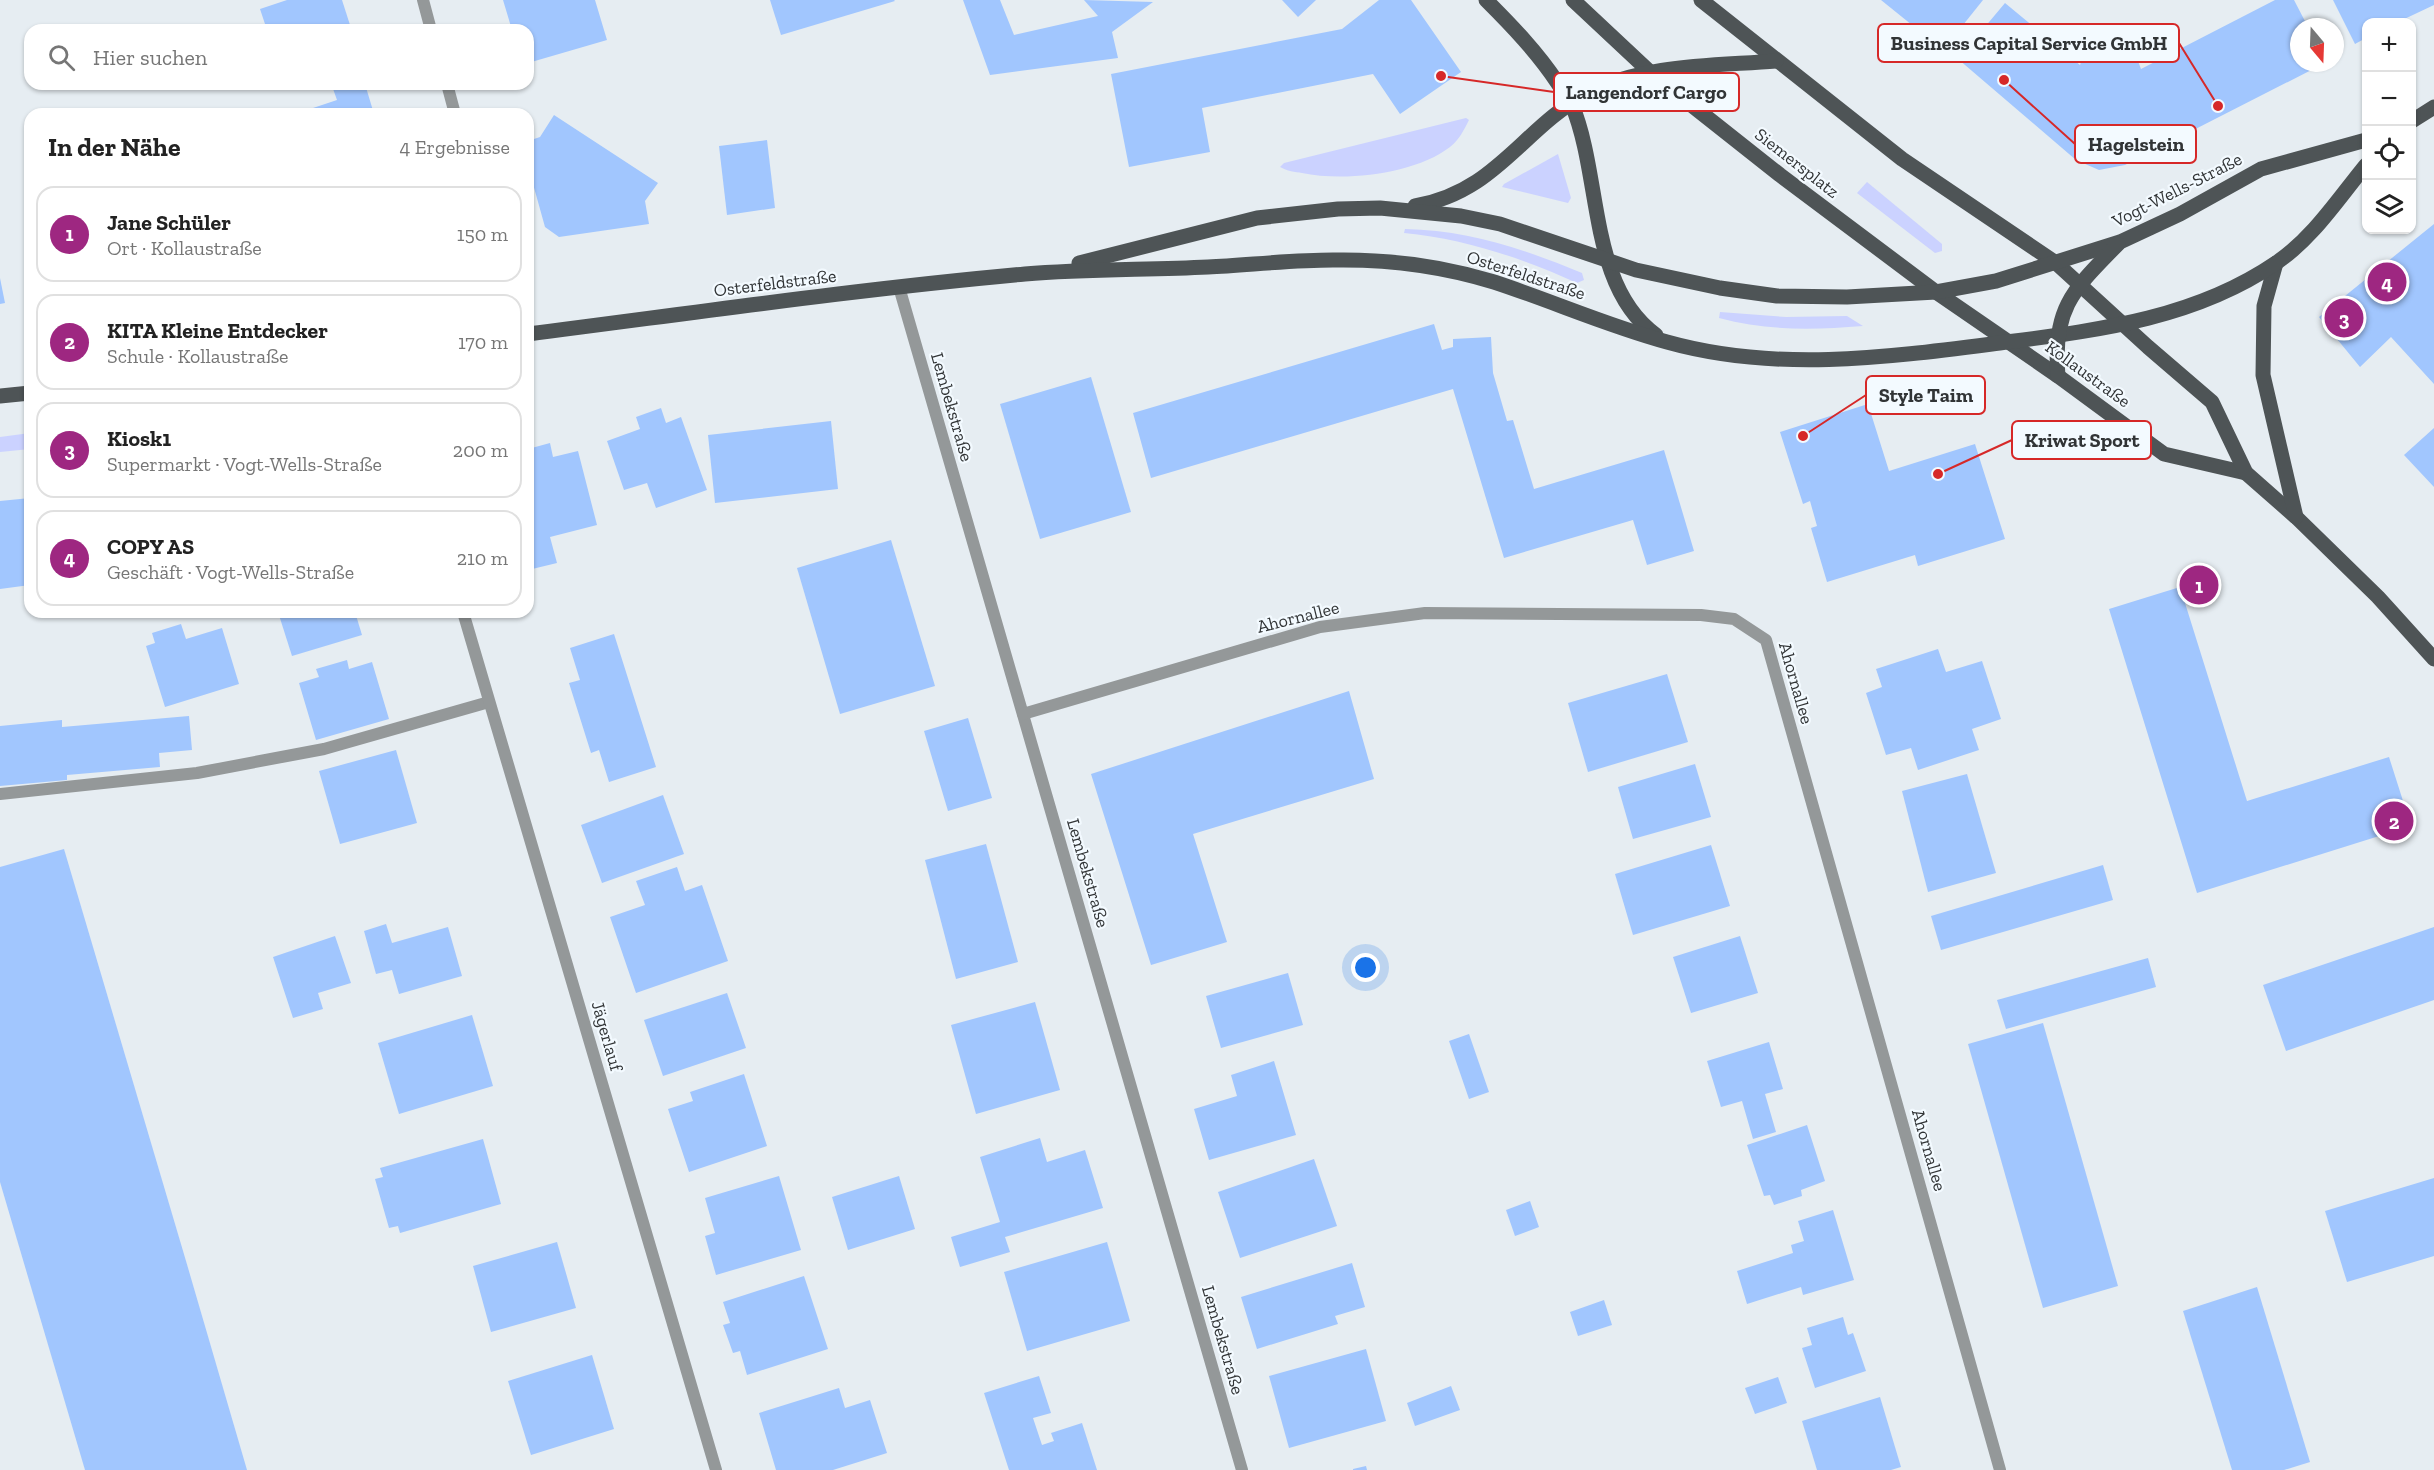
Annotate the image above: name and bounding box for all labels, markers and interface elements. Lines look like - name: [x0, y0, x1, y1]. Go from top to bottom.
- north arrow: [2290, 18, 2344, 72]
- map controls: [2362, 18, 2416, 234]
- button: +: [2362, 18, 2416, 72]
- search box: [24, 24, 534, 90]
- callout: Business Capital Service GmbH: [1878, 24, 2179, 62]
- text: Business Capital Service GmbH: [1891, 31, 2167, 55]
- icon: search: [45, 41, 78, 74]
- text: Hier suchen: [93, 44, 207, 71]
- button: −: [2362, 72, 2416, 126]
- callout: Langendorf Cargo: [1554, 73, 1739, 111]
- text: Langendorf Cargo: [1565, 80, 1727, 104]
- street label: Siemersplatz: [1750, 123, 1844, 203]
- callout: Hagelstein: [2075, 125, 2196, 163]
- button: locate: [2362, 126, 2416, 180]
- text: In der Nähe: [48, 131, 180, 163]
- text: Hagelstein: [2088, 132, 2184, 156]
- text: 4 Ergebnisse: [400, 135, 510, 159]
- street label: Vogt-Wells-Straße: [2108, 148, 2246, 233]
- button: layers: [2362, 180, 2416, 234]
- text: Jane Schüler: [107, 209, 231, 236]
- text: 1: [65, 222, 74, 246]
- text: 150 m: [457, 222, 508, 246]
- text: Ort · Kollaustraße: [107, 236, 262, 260]
- street label: Osterfeldstraße: [1464, 245, 1588, 305]
- pin: 4: [2368, 260, 2406, 304]
- street label: Osterfeldstraße: [712, 265, 838, 301]
- pin: 3: [2324, 296, 2364, 340]
- text: KITA Kleine Entdecker: [107, 317, 328, 344]
- text: 2: [64, 330, 75, 354]
- text: 170 m: [458, 330, 508, 354]
- street label: Kollaustraße: [2041, 336, 2135, 412]
- text: Schule · Kollaustraße: [107, 344, 288, 368]
- street label: Lembekstraße: [926, 350, 978, 464]
- callout: Style Taim: [1866, 376, 1985, 414]
- text: Style Taim: [1879, 383, 1974, 407]
- callout: Kriwat Sport: [2012, 421, 2151, 459]
- text: Kiosk1: [107, 425, 171, 452]
- text: Kriwat Sport: [2025, 428, 2140, 452]
- text: 3: [64, 438, 75, 462]
- text: 200 m: [453, 438, 508, 462]
- text: Supermarkt · Vogt-Wells-Straße: [107, 452, 382, 476]
- text: COPY AS: [107, 533, 194, 560]
- text: 4: [64, 546, 75, 570]
- text: 210 m: [457, 546, 508, 570]
- text: Geschäft · Vogt-Wells-Straße: [107, 560, 354, 584]
- pin: 1: [2180, 562, 2218, 608]
- street label: Ahornallee: [1255, 596, 1341, 638]
- street label: Ahornallee: [1774, 640, 1818, 726]
- pin: 2: [2374, 798, 2414, 844]
- street label: Lembekstraße: [1062, 816, 1114, 930]
- your location: [1351, 953, 1380, 982]
- street label: Jägerlauf: [587, 999, 628, 1075]
- street label: Ahornallee: [1907, 1107, 1951, 1193]
- street label: Lembekstraße: [1197, 1283, 1249, 1397]

